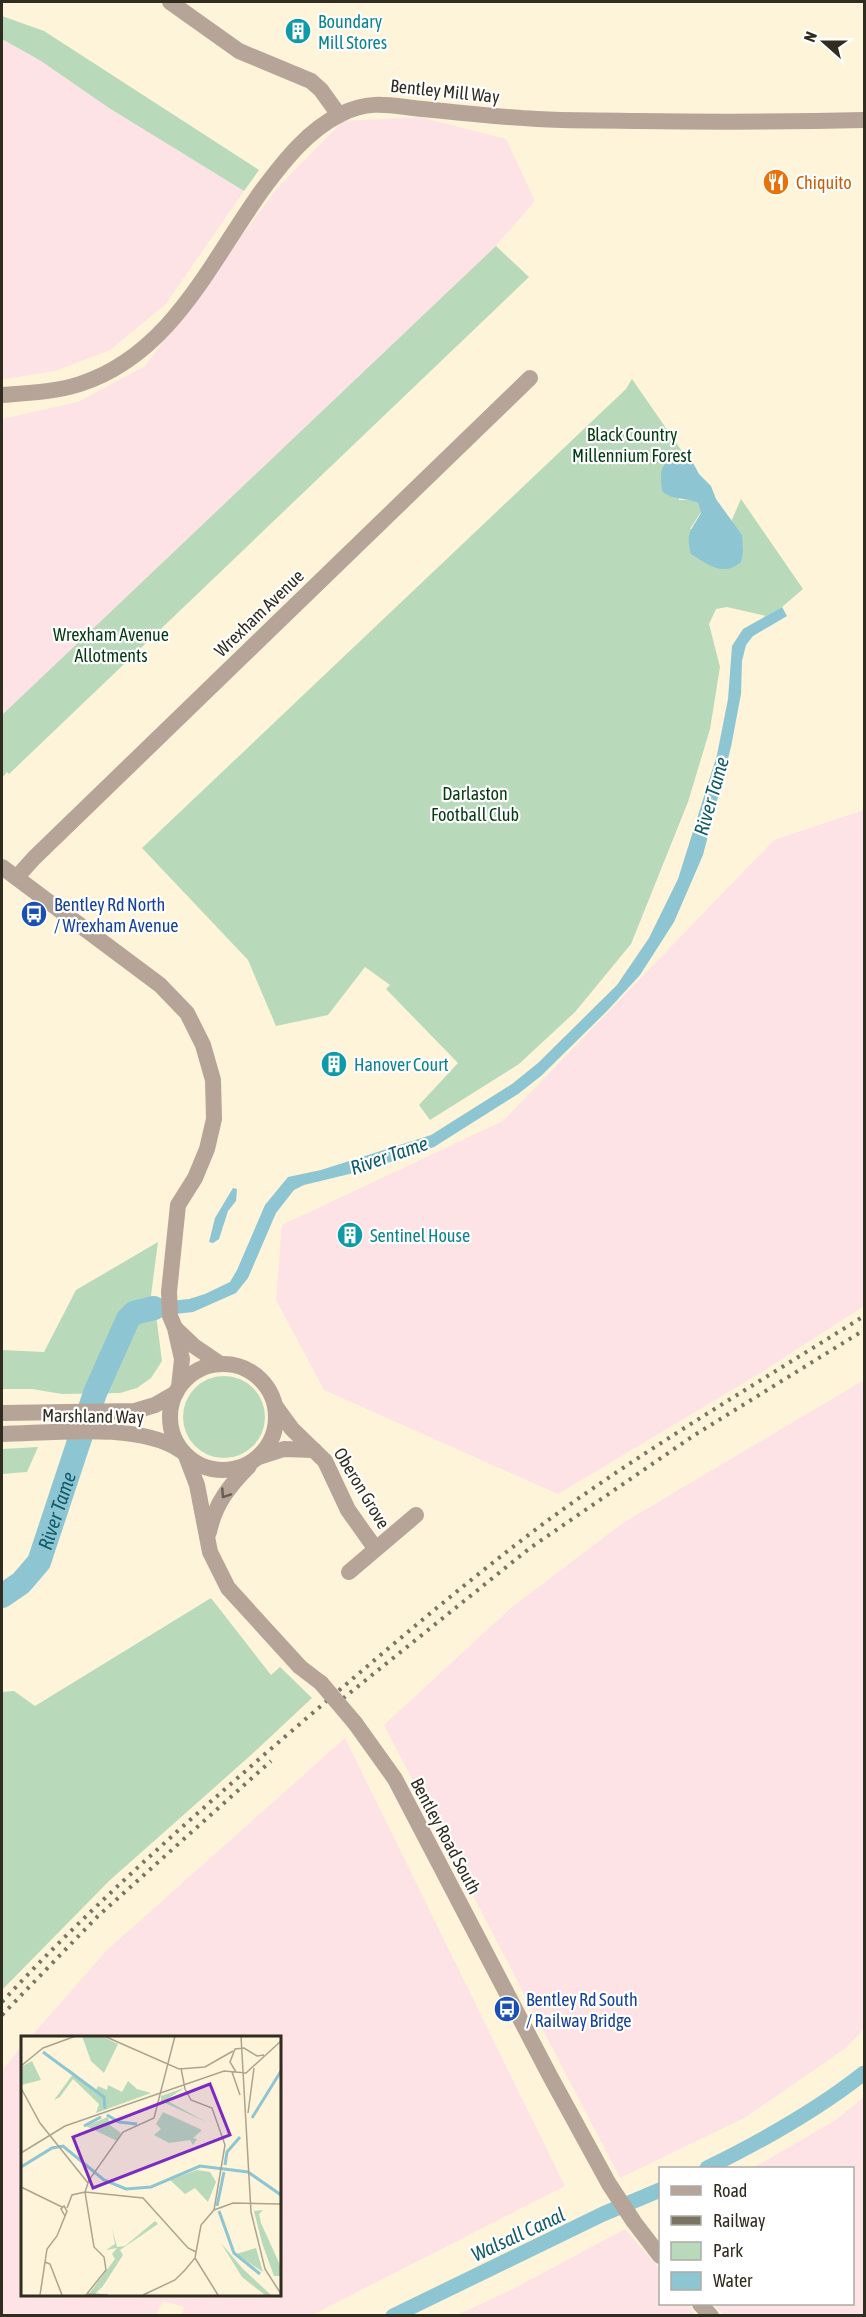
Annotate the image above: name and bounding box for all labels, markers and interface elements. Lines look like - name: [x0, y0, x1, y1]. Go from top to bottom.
- place label: Boundary Mill Stores: [318, 11, 387, 53]
- north arrow: [794, 12, 854, 72]
- building icon: Boundary Mill Stores: [283, 16, 313, 46]
- text: N: [800, 29, 820, 44]
- street label: Bentley Mill Way: [389, 75, 501, 107]
- restaurant icon: Chiquito: [761, 167, 791, 197]
- place label: Chiquito: [796, 172, 852, 193]
- park label: Black Country Millennium Forest: [572, 424, 692, 466]
- street label: Wrexham Avenue: [210, 565, 308, 661]
- park label: Wrexham Avenue Allotments: [53, 624, 169, 666]
- water label: River Tame: [689, 754, 733, 838]
- park label: Darlaston Football Club: [431, 783, 519, 825]
- place label: Bentley Rd North / Wrexham Avenue: [54, 894, 179, 936]
- bus stop icon: Bentley Rd North / Wrexham Avenue: [19, 899, 49, 929]
- building icon: Hanover Court: [319, 1049, 349, 1079]
- place label: Hanover Court: [354, 1054, 449, 1075]
- water label: River Tame: [347, 1131, 431, 1179]
- building icon: Sentinel House: [335, 1220, 365, 1250]
- place label: Sentinel House: [370, 1225, 470, 1246]
- street label: Marshland Way: [42, 1405, 144, 1427]
- street label: Oberon Grove: [330, 1444, 394, 1532]
- water label: River Tame: [32, 1468, 80, 1552]
- one-way arrow: [221, 1487, 232, 1498]
- street label: Bentley Road South: [407, 1774, 485, 1898]
- place label: Bentley Rd South / Railway Bridge: [526, 1989, 638, 2031]
- bus stop icon: Bentley Rd South / Railway Bridge: [492, 1994, 522, 2024]
- inset map: [21, 2036, 280, 2296]
- legend: [659, 2167, 854, 2305]
- text: Road: [713, 2180, 747, 2201]
- water label: Walsall Canal: [467, 2202, 569, 2266]
- text: Railway: [713, 2210, 765, 2231]
- text: Park: [713, 2240, 743, 2261]
- text: Water: [713, 2270, 753, 2291]

